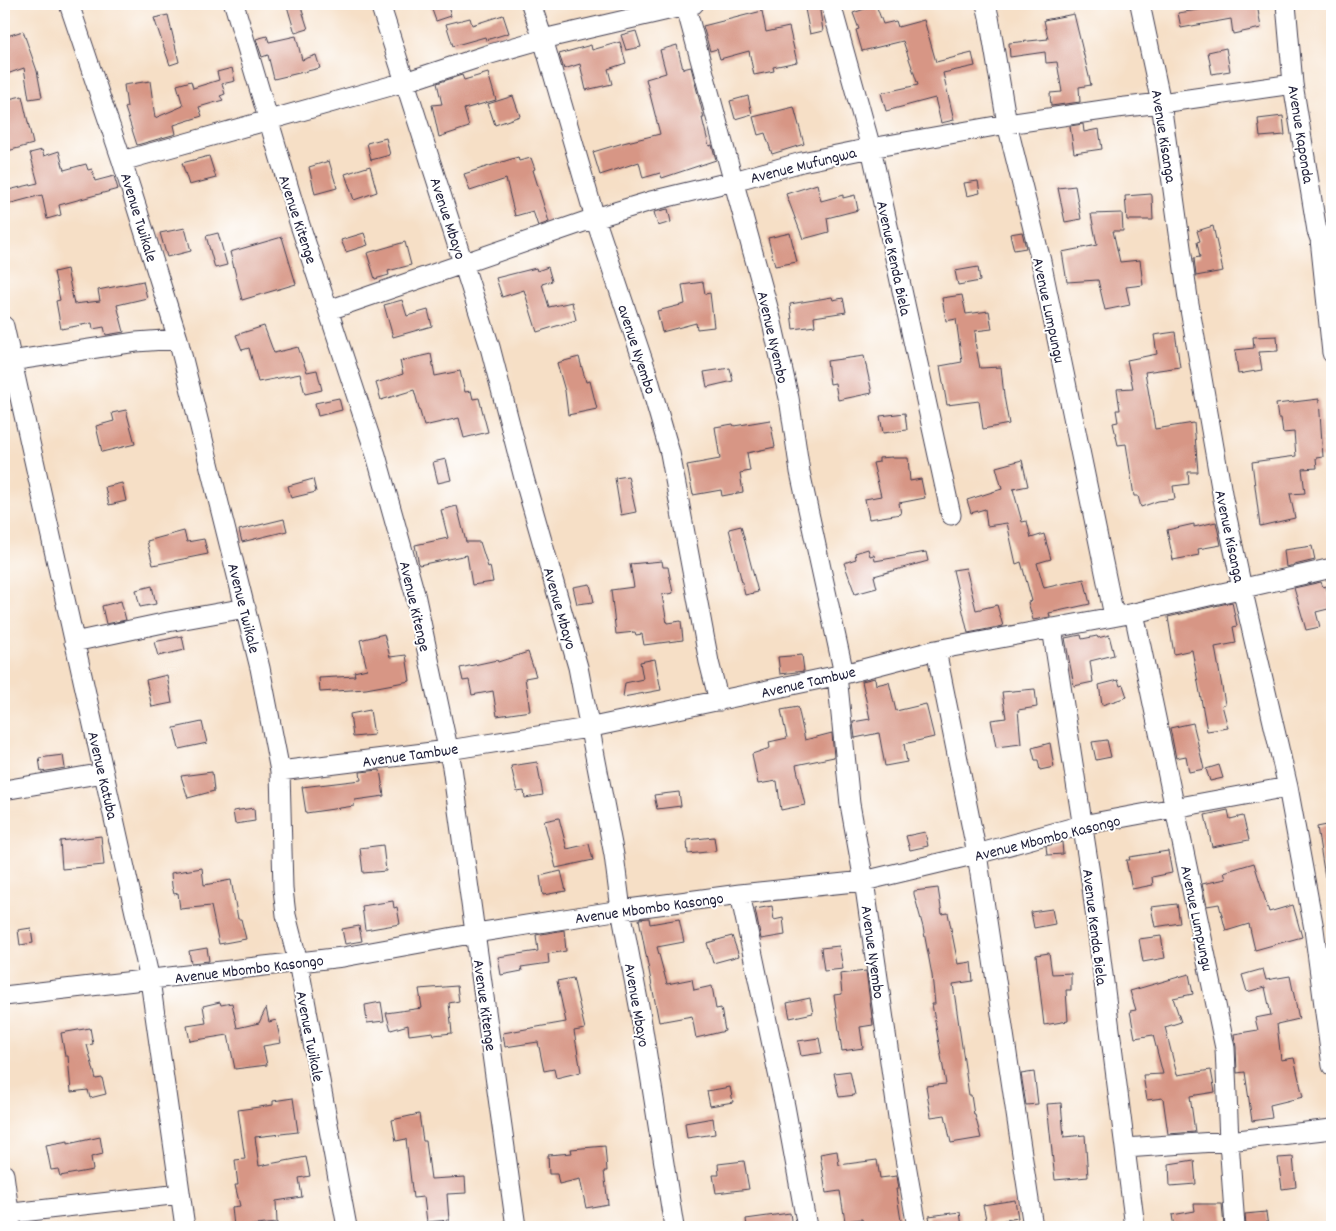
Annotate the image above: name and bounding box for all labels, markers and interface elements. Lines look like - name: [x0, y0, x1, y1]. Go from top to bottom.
- street label: Avenue Kaponda: [1280, 84, 1319, 186]
- street label: Avenue Kisanga: [1144, 88, 1181, 185]
- street label: Avenue Mufungwa: [748, 142, 859, 191]
- street label: Avenue Twikale: [113, 170, 162, 265]
- street label: Avenue Kitenge: [271, 172, 322, 267]
- street label: Avenue Mbayo: [423, 175, 471, 263]
- street label: Avenue Kenda Biela: [869, 199, 916, 319]
- street label: Avenue Lumpungu: [1025, 256, 1070, 366]
- street label: Avenue Nyembo: [750, 289, 793, 386]
- street label: avenue Nyembo: [610, 302, 661, 397]
- street label: Avenue Kisanga: [1208, 488, 1250, 585]
- street label: Avenue Kitenge: [392, 559, 435, 654]
- street label: Avenue Twikale: [220, 561, 265, 656]
- street label: Avenue Mbayo: [536, 565, 581, 653]
- street label: Avenue Tambwe: [759, 661, 858, 706]
- street label: Avenue Katuba: [80, 729, 123, 822]
- street label: Avenue Tambwe: [361, 738, 460, 775]
- street label: Avenue Mbombo Kasongo: [972, 810, 1123, 869]
- street label: Avenue Lumpungu: [1173, 864, 1218, 974]
- street label: Avenue Kenda Biela: [1075, 868, 1112, 987]
- street label: Avenue Mbombo Kasongo: [574, 888, 725, 931]
- street label: Avenue Nyembo: [854, 904, 889, 1000]
- street label: Avenue Mbombo Kasongo: [174, 950, 325, 991]
- street label: Avenue Kitenge: [466, 958, 501, 1053]
- street label: Avenue Mbayo: [617, 962, 654, 1049]
- street label: Avenue Twikale: [288, 989, 329, 1084]

